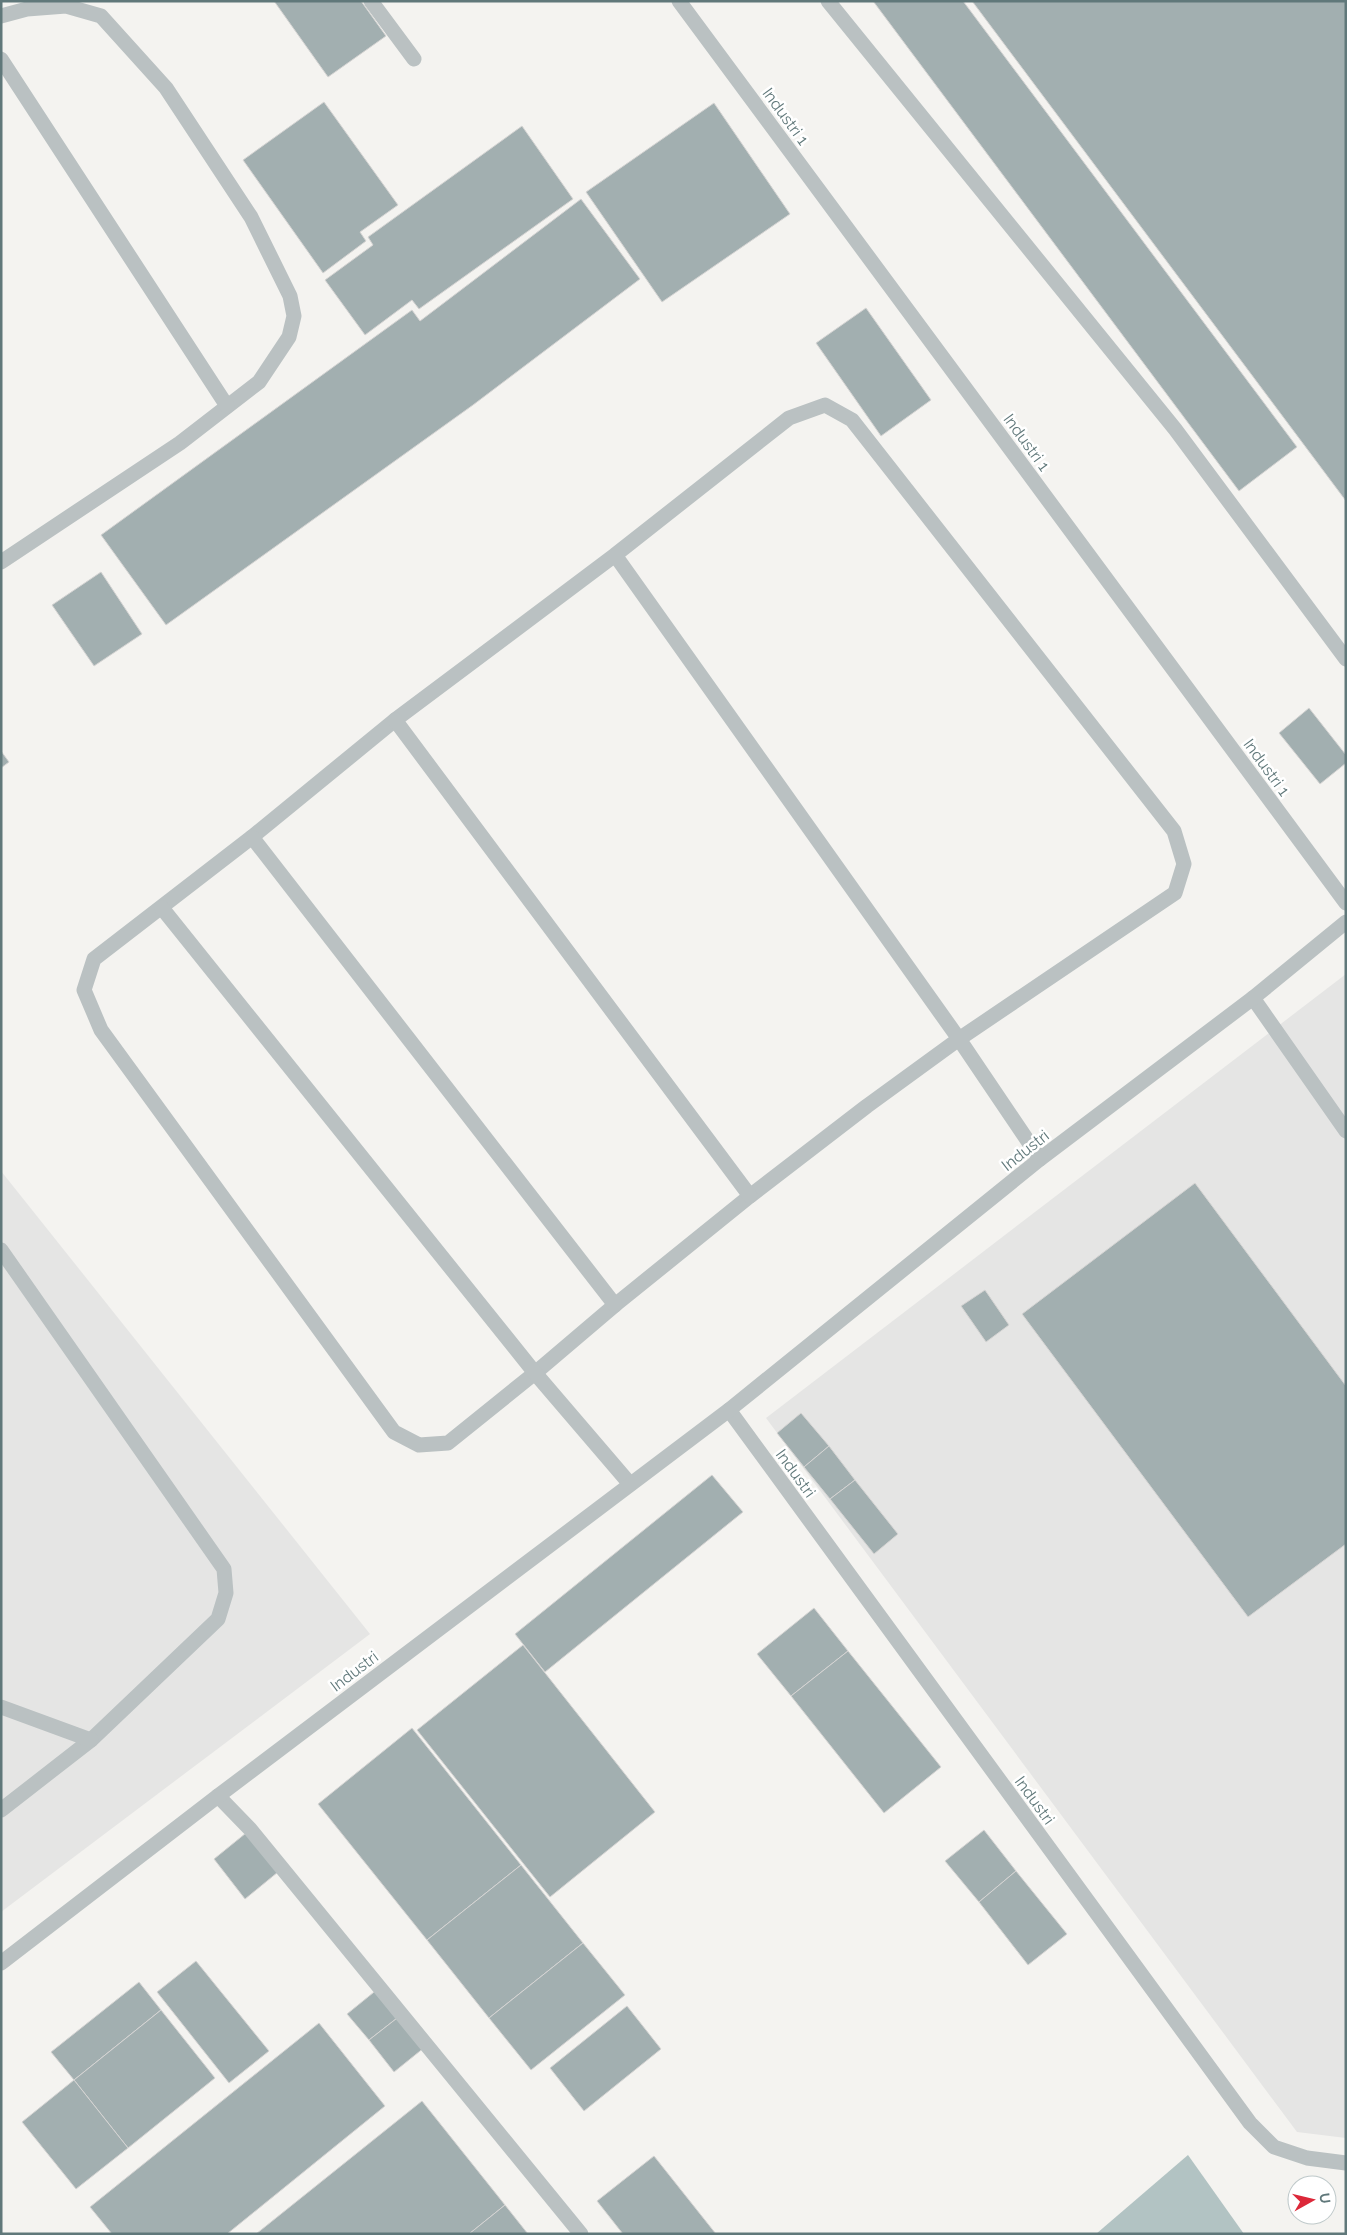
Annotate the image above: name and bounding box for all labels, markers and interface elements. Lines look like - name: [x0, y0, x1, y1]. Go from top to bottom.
- street label: Industri 1: [759, 84, 813, 149]
- street label: Industri 1: [1000, 410, 1054, 475]
- street label: Industri 1: [1240, 735, 1294, 800]
- street label: Industri: [998, 1126, 1053, 1175]
- street label: Industri: [772, 1445, 819, 1501]
- street label: Industri: [327, 1647, 382, 1696]
- street label: Industri: [1011, 1772, 1058, 1828]
- north arrow: [1287, 2175, 1337, 2225]
- text: U: [1316, 2192, 1334, 2205]

